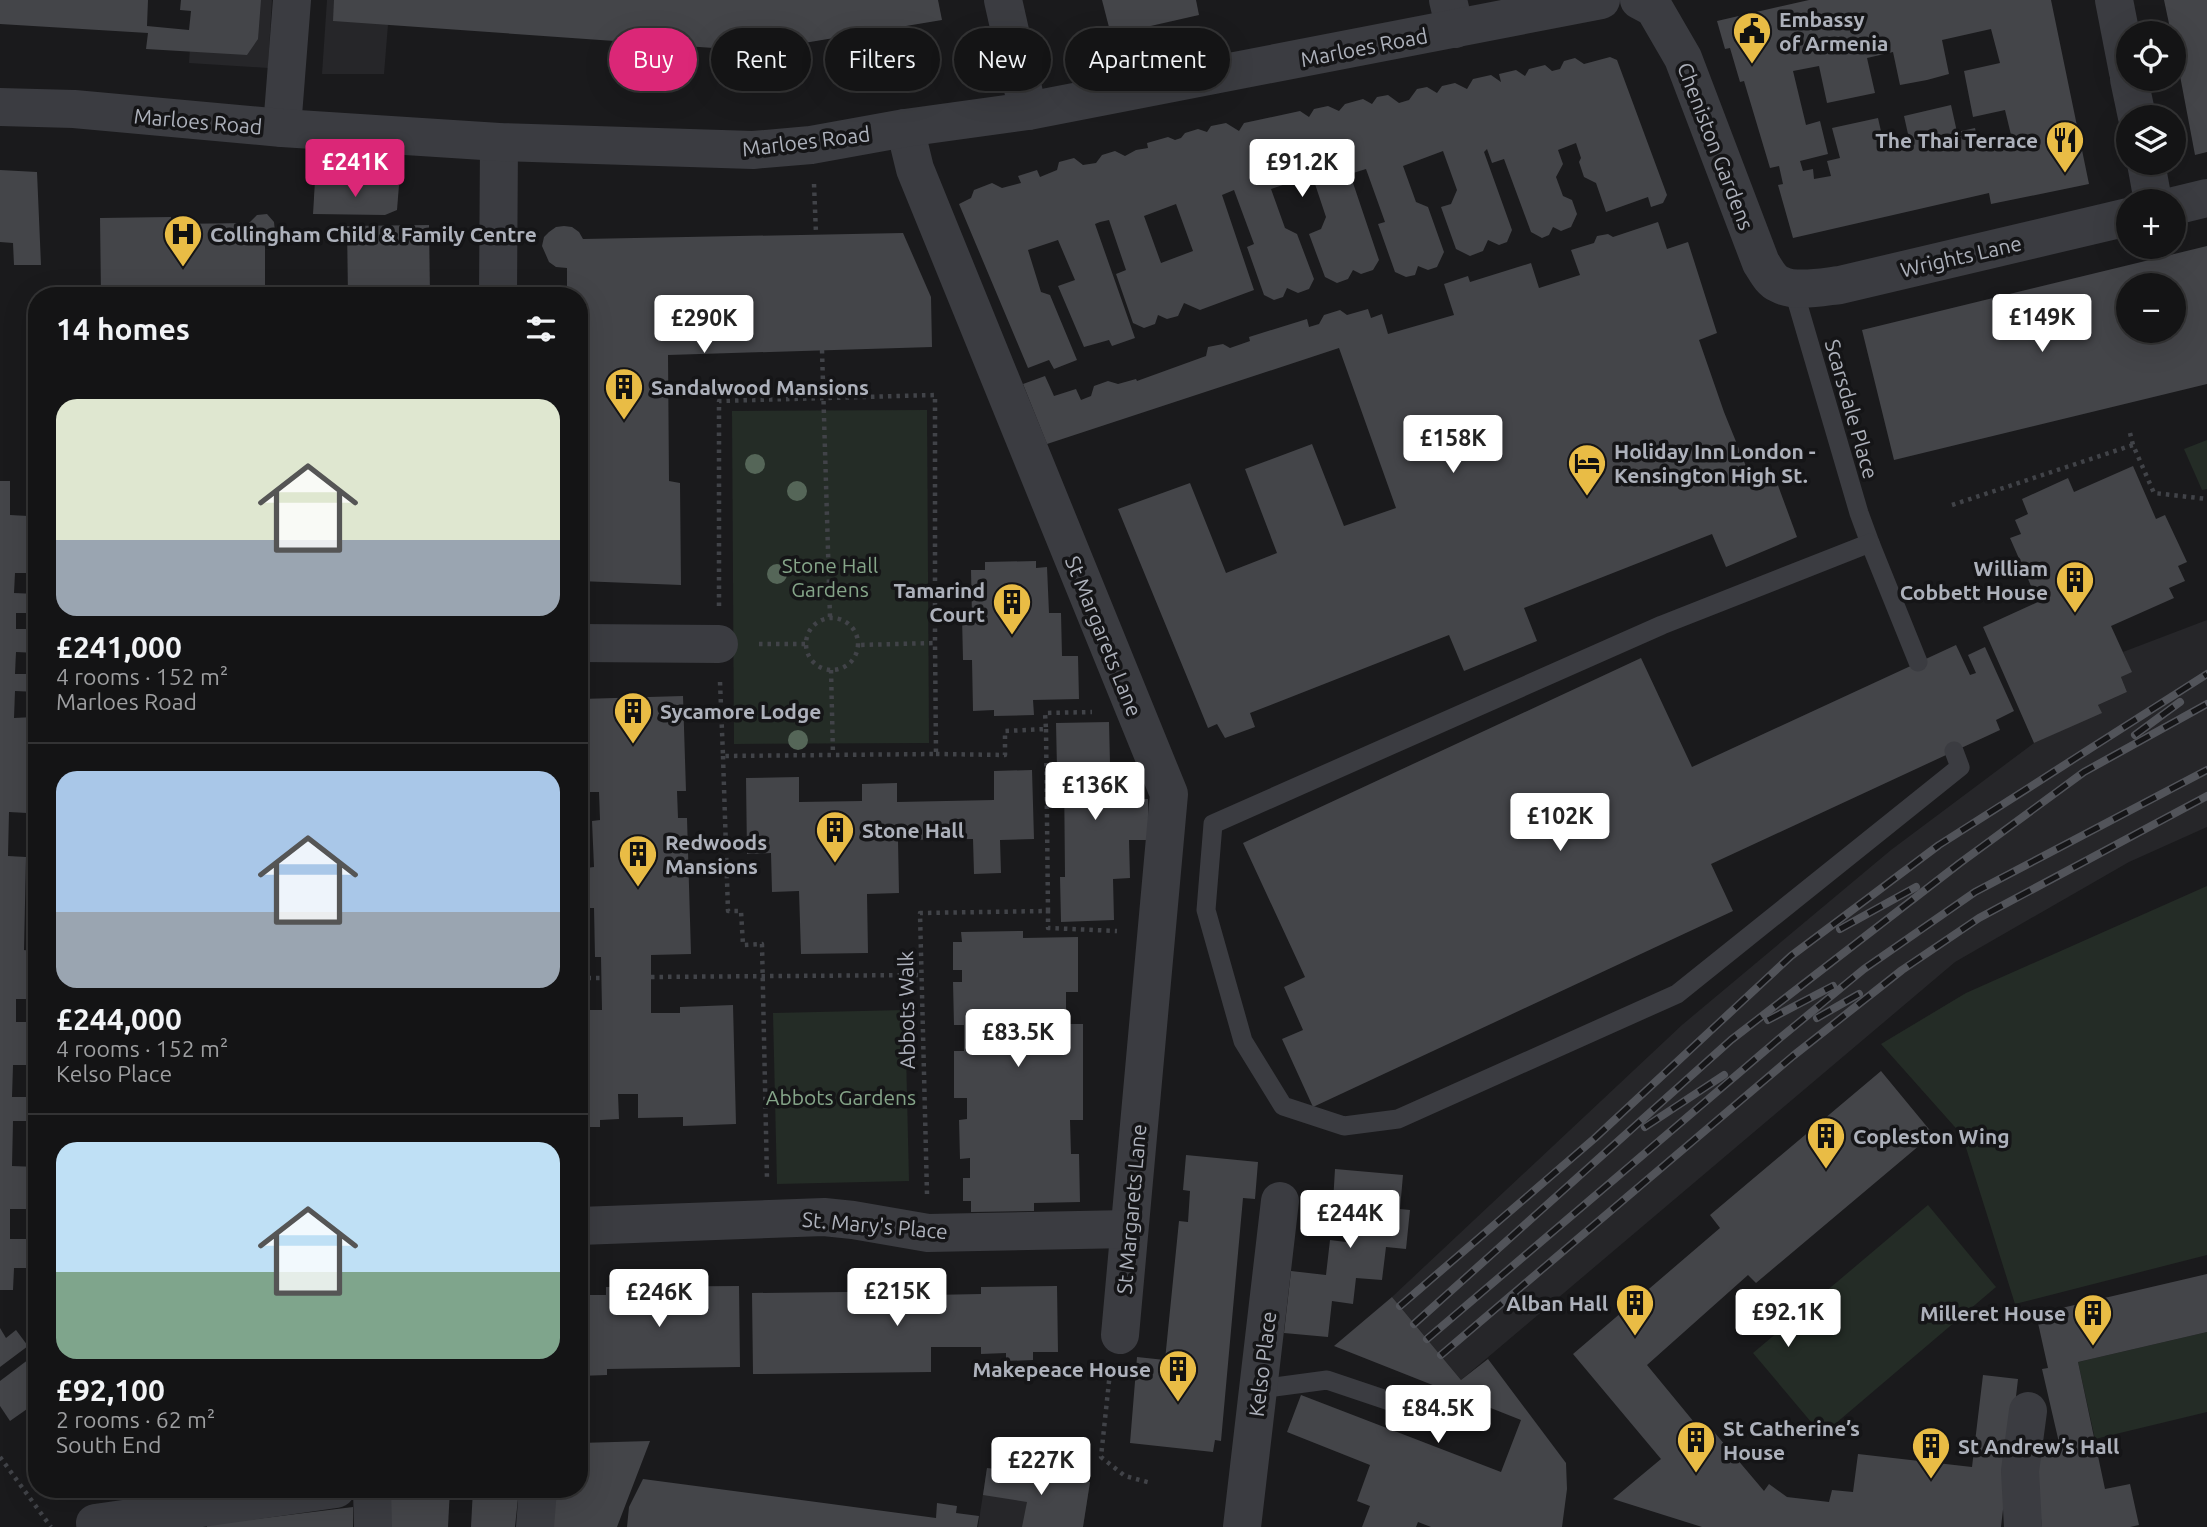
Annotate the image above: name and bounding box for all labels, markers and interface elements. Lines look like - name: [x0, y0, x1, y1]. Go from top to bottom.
- place label: Embassy of Armenia: [1779, 7, 1888, 55]
- public building icon: Embassy of Armenia: [1731, 10, 1773, 65]
- map controls: [2116, 21, 2186, 343]
- button: locate: [2116, 21, 2186, 91]
- street label: Marloes Road: [1299, 23, 1429, 71]
- chip: Buy: [609, 28, 697, 91]
- chip: Rent: [711, 28, 811, 91]
- chip: Filters: [825, 28, 940, 91]
- chip: New: [954, 28, 1051, 91]
- chip: Apartment: [1065, 28, 1230, 91]
- street label: Cheniston Gardens: [1673, 59, 1759, 233]
- street label: Marloes Road: [133, 103, 263, 139]
- button: layers: [2116, 105, 2186, 175]
- restaurant icon: The Thai Terrace: [2044, 119, 2086, 174]
- street label: Marloes Road: [741, 121, 871, 161]
- place label: The Thai Terrace: [1875, 128, 2038, 152]
- pin: £241K: [306, 140, 404, 199]
- pin: £91.2K: [1245, 140, 1359, 199]
- text: £241K: [321, 149, 389, 174]
- text: £91.2K: [1266, 149, 1338, 174]
- button: +: [2116, 189, 2186, 259]
- hospital icon: Collingham Child & Family Centre: [162, 213, 204, 268]
- place label: Collingham Child & Family Centre: [210, 222, 537, 246]
- street label: Wrights Lane: [1898, 230, 2024, 282]
- button: −: [2116, 273, 2186, 343]
- pin: £149K: [1993, 294, 2091, 354]
- pin: £290K: [655, 296, 753, 355]
- text: £149K: [2008, 304, 2076, 329]
- text: £290K: [670, 305, 738, 330]
- icon: filters: [522, 310, 560, 348]
- text: 14 homes: [56, 312, 190, 346]
- street label: Scarsdale Place: [1821, 337, 1883, 481]
- building icon: Sandalwood Mansions: [603, 366, 645, 421]
- place label: Sandalwood Mansions: [651, 375, 869, 399]
- pin: £158K: [1404, 416, 1502, 475]
- text: £158K: [1419, 425, 1487, 450]
- place label: Holiday Inn London - Kensington High St.: [1614, 439, 1816, 487]
- hotel icon: Holiday Inn London - Kensington High St.: [1566, 442, 1608, 497]
- icon: home: [245, 445, 371, 571]
- street label: St Margarets Lane: [1061, 552, 1147, 720]
- park label: Stone Hall Gardens: [782, 553, 878, 601]
- place label: William Cobbett House: [1900, 556, 2048, 604]
- building icon: William Cobbett House: [2054, 559, 2096, 614]
- place label: Tamarind Court: [894, 578, 985, 626]
- building icon: Tamarind Court: [991, 581, 1033, 636]
- text: £241,000: [56, 630, 182, 664]
- text: 4 rooms · 152 m²: [56, 664, 228, 689]
- text: Marloes Road: [56, 689, 197, 714]
- building icon: Sycamore Lodge: [612, 690, 654, 745]
- place label: Sycamore Lodge: [660, 699, 821, 723]
- pin: £136K: [1046, 762, 1144, 822]
- text: £136K: [1061, 772, 1129, 797]
- pin: £102K: [1511, 794, 1609, 853]
- text: £102K: [1526, 803, 1594, 828]
- building icon: Stone Hall: [814, 809, 856, 864]
- icon: home: [245, 817, 371, 943]
- place label: Stone Hall: [862, 818, 964, 842]
- place label: Redwoods Mansions: [665, 830, 767, 878]
- building icon: Redwoods Mansions: [617, 833, 659, 888]
- street label: Abbots Walk: [893, 950, 919, 1069]
- text: £244,000: [56, 1002, 182, 1036]
- pin: £83.5K: [961, 1010, 1075, 1069]
- text: £83.5K: [982, 1019, 1054, 1044]
- text: 4 rooms · 152 m²: [56, 1036, 228, 1061]
- text: Kelso Place: [56, 1061, 172, 1086]
- park label: Abbots Gardens: [766, 1085, 916, 1109]
- building icon: Copleston Wing: [1805, 1115, 1847, 1170]
- street label: St Margarets Lane: [1112, 1123, 1150, 1295]
- place label: Copleston Wing: [1853, 1124, 2010, 1148]
- icon: home: [245, 1188, 371, 1314]
- pin: £244K: [1301, 1190, 1399, 1250]
- text: £244K: [1316, 1200, 1384, 1225]
- street label: St. Mary's Place: [801, 1207, 949, 1243]
- pin: £215K: [848, 1268, 946, 1328]
- pin: £246K: [610, 1270, 708, 1329]
- text: £215K: [863, 1278, 931, 1303]
- text: £246K: [625, 1279, 693, 1304]
- building icon: Alban Hall: [1614, 1282, 1656, 1337]
- pin: £92.1K: [1731, 1290, 1845, 1349]
- place label: Alban Hall: [1506, 1291, 1608, 1315]
- building icon: Milleret House: [2072, 1292, 2114, 1347]
- text: £92.1K: [1752, 1299, 1824, 1324]
- place label: Milleret House: [1920, 1301, 2066, 1325]
- street label: Kelso Place: [1244, 1310, 1280, 1418]
- building icon: Makepeace House: [1157, 1348, 1199, 1403]
- place label: Makepeace House: [972, 1357, 1151, 1381]
- text: £92,100: [56, 1373, 165, 1407]
- pin: £84.5K: [1381, 1386, 1495, 1445]
- text: £84.5K: [1402, 1395, 1474, 1420]
- text: 2 rooms · 62 m²: [56, 1407, 215, 1432]
- place label: St Catherine’s House: [1723, 1416, 1860, 1464]
- building icon: St Catherine’s House: [1675, 1419, 1717, 1474]
- building icon: St Andrew’s Hall: [1910, 1425, 1952, 1480]
- text: South End: [56, 1432, 162, 1457]
- place label: St Andrew’s Hall: [1958, 1434, 2119, 1458]
- pin: £227K: [992, 1438, 1090, 1497]
- text: £227K: [1007, 1447, 1075, 1472]

